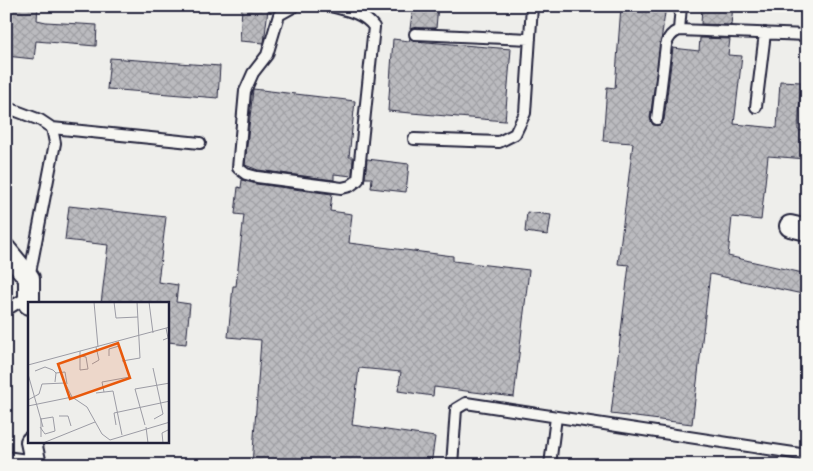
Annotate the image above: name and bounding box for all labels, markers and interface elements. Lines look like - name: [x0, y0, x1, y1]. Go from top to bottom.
- inset map: [28, 302, 169, 444]

